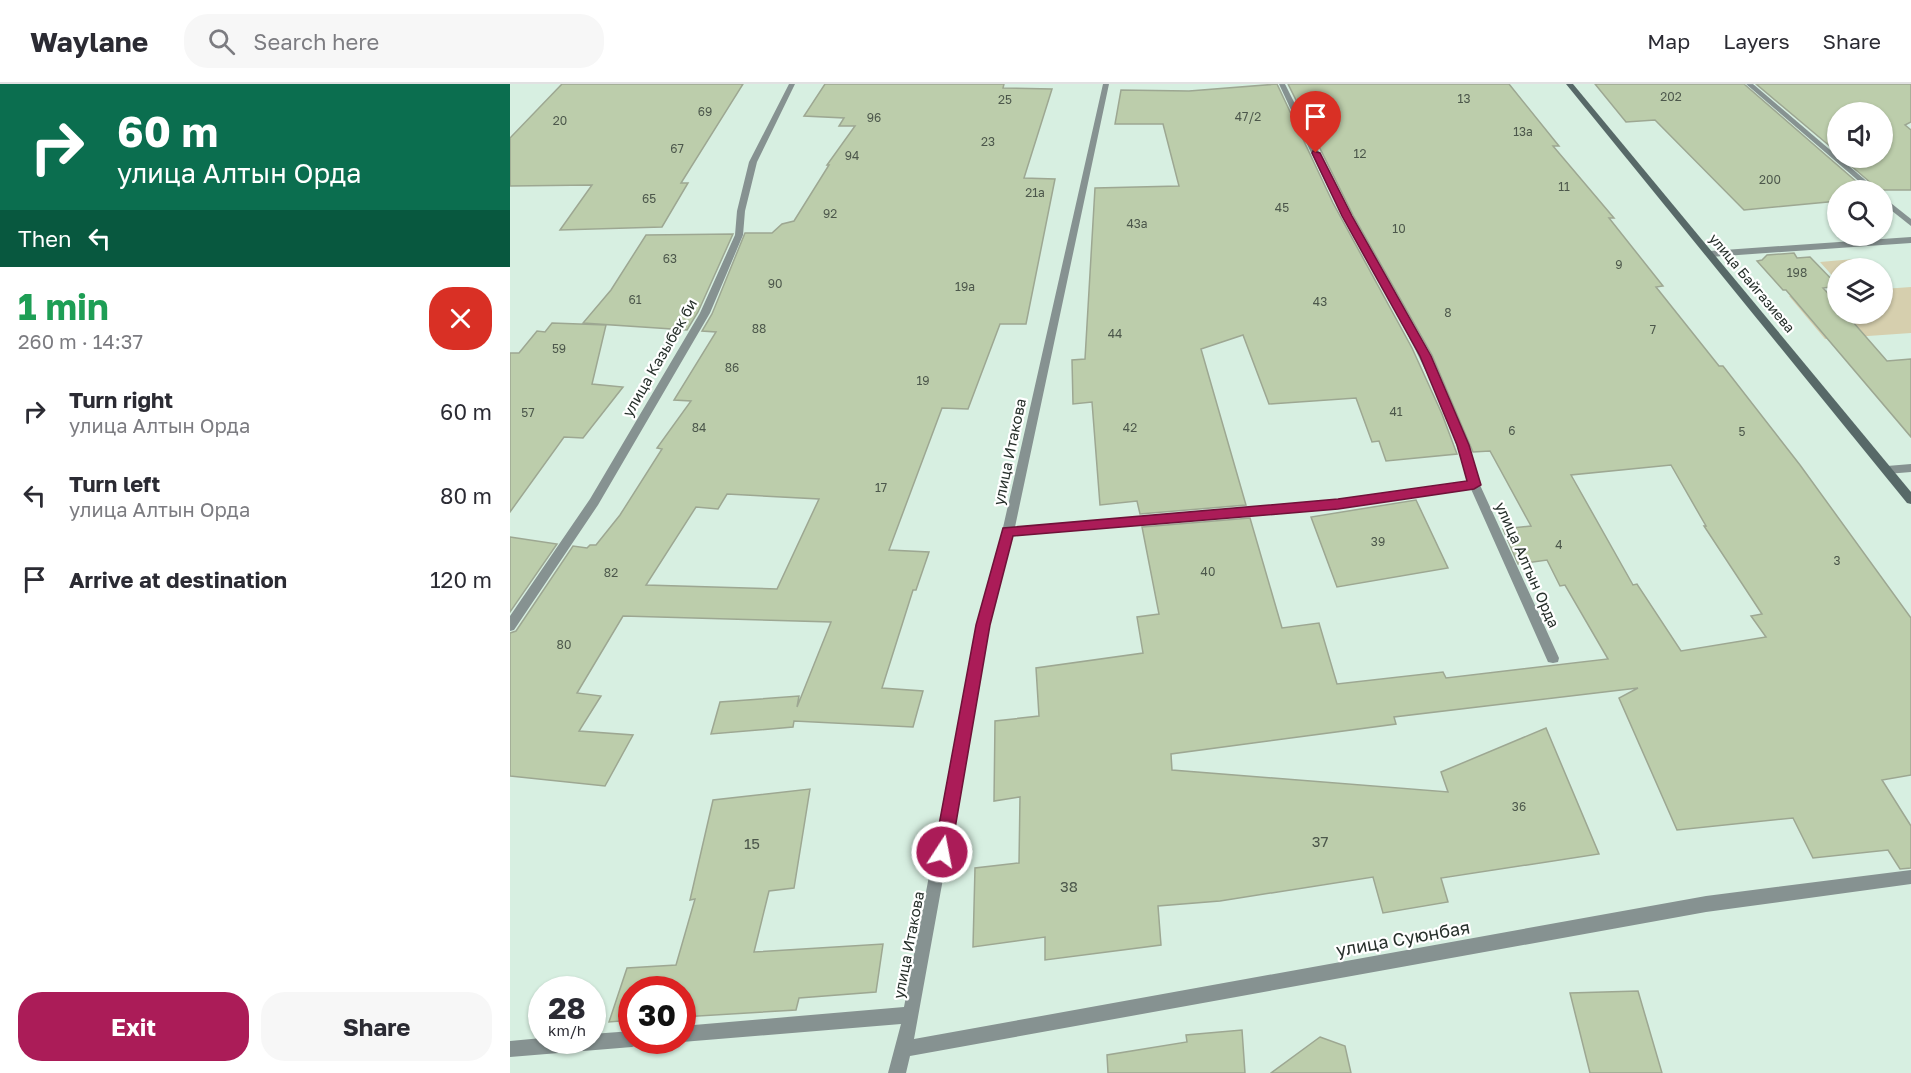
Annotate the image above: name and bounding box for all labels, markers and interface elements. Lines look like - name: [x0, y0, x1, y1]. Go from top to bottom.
- search box: [184, 14, 604, 68]
- text: Waylane: [30, 25, 148, 58]
- icon: search: [205, 25, 238, 58]
- text: Search here: [253, 28, 379, 55]
- text: Map: [1647, 28, 1690, 54]
- text: Layers: [1723, 28, 1790, 54]
- text: Share: [1823, 28, 1881, 54]
- house number: 202: [1660, 89, 1682, 104]
- pin: [1290, 91, 1341, 153]
- house number: 13: [1458, 91, 1470, 106]
- house number: 25: [998, 92, 1012, 107]
- icon: arrive: [1299, 100, 1332, 133]
- map controls: [1827, 102, 1893, 324]
- button: sound: [1827, 102, 1893, 168]
- house number: 69: [698, 104, 712, 119]
- text: 60 m: [117, 106, 218, 156]
- icon: right: [18, 108, 96, 186]
- house number: 47/2: [1235, 109, 1261, 124]
- house number: 96: [867, 110, 881, 125]
- house number: 20: [553, 113, 567, 128]
- house number: 13а: [1513, 124, 1533, 139]
- house number: 23: [981, 134, 995, 149]
- house number: 67: [670, 141, 684, 156]
- house number: 12: [1354, 146, 1366, 161]
- house number: 94: [845, 148, 859, 163]
- text: улица Алтын Орда: [117, 157, 362, 189]
- house number: 200: [1759, 172, 1781, 187]
- house number: 11: [1558, 179, 1570, 194]
- button: search: [1827, 180, 1893, 246]
- house number: 21а: [1025, 185, 1045, 200]
- house number: 65: [642, 191, 656, 206]
- house number: 45: [1275, 200, 1289, 215]
- house number: 92: [823, 206, 837, 221]
- house number: 43а: [1126, 216, 1148, 231]
- house number: 10: [1392, 221, 1406, 236]
- icon: left: [83, 222, 116, 255]
- text: Then: [18, 225, 71, 252]
- street label: улица Байгазиева: [1706, 230, 1799, 336]
- house number: 63: [663, 251, 677, 266]
- house number: 9: [1615, 257, 1623, 272]
- button: layers: [1827, 258, 1893, 324]
- house number: 198: [1787, 265, 1807, 280]
- house number: 90: [768, 276, 782, 291]
- house number: 19а: [955, 279, 975, 294]
- text: 1 min: [18, 285, 109, 328]
- button: close: [429, 287, 492, 350]
- house number: 61: [628, 292, 642, 307]
- house number: 43: [1313, 294, 1327, 309]
- street label: улица Казыбек би: [618, 295, 700, 420]
- house number: 8: [1444, 305, 1452, 320]
- house number: 88: [752, 321, 766, 336]
- house number: 7: [1650, 322, 1656, 337]
- house number: 44: [1108, 326, 1122, 341]
- text: 260 m · 14:37: [18, 329, 143, 353]
- house number: 59: [552, 341, 566, 356]
- house number: 86: [725, 360, 739, 375]
- house number: 19: [916, 373, 930, 388]
- text: Turn right: [69, 386, 173, 413]
- icon: right: [18, 395, 51, 428]
- street label: улица Итакова: [989, 397, 1029, 507]
- text: 60 m: [440, 398, 492, 425]
- house number: 41: [1389, 404, 1403, 419]
- house number: 57: [521, 405, 535, 420]
- text: улица Алтын Орда: [69, 413, 250, 437]
- house number: 84: [692, 420, 706, 435]
- house number: 42: [1123, 420, 1137, 435]
- house number: 6: [1508, 423, 1516, 438]
- house number: 5: [1739, 424, 1746, 439]
- text: Turn left: [69, 470, 160, 497]
- icon: left: [18, 479, 51, 512]
- house number: 17: [875, 480, 887, 495]
- text: 80 m: [440, 482, 492, 509]
- text: улица Алтын Орда: [69, 497, 250, 521]
- street label: улица Алтын Орда: [1492, 499, 1564, 630]
- house number: 39: [1371, 534, 1385, 549]
- house number: 4: [1555, 537, 1563, 552]
- house number: 3: [1833, 553, 1841, 568]
- icon: arrive: [18, 563, 51, 596]
- house number: 40: [1201, 564, 1215, 579]
- house number: 82: [604, 565, 618, 580]
- text: Arrive at destination: [69, 566, 287, 593]
- text: 120 m: [430, 566, 492, 593]
- house number: 80: [557, 637, 571, 652]
- house number: 36: [1512, 799, 1526, 814]
- position arrow: [910, 820, 974, 884]
- house number: 37: [1312, 832, 1328, 850]
- house number: 15: [744, 834, 760, 852]
- house number: 38: [1060, 877, 1078, 895]
- street label: улица Итакова: [889, 890, 927, 1000]
- street label: улица Суюнбая: [1334, 915, 1472, 961]
- speed limit sign: 30: [618, 976, 696, 1054]
- text: 28: [548, 990, 586, 1026]
- button: Exit: [18, 992, 249, 1061]
- button: Share: [261, 992, 492, 1061]
- text: km/h: [548, 1021, 586, 1039]

